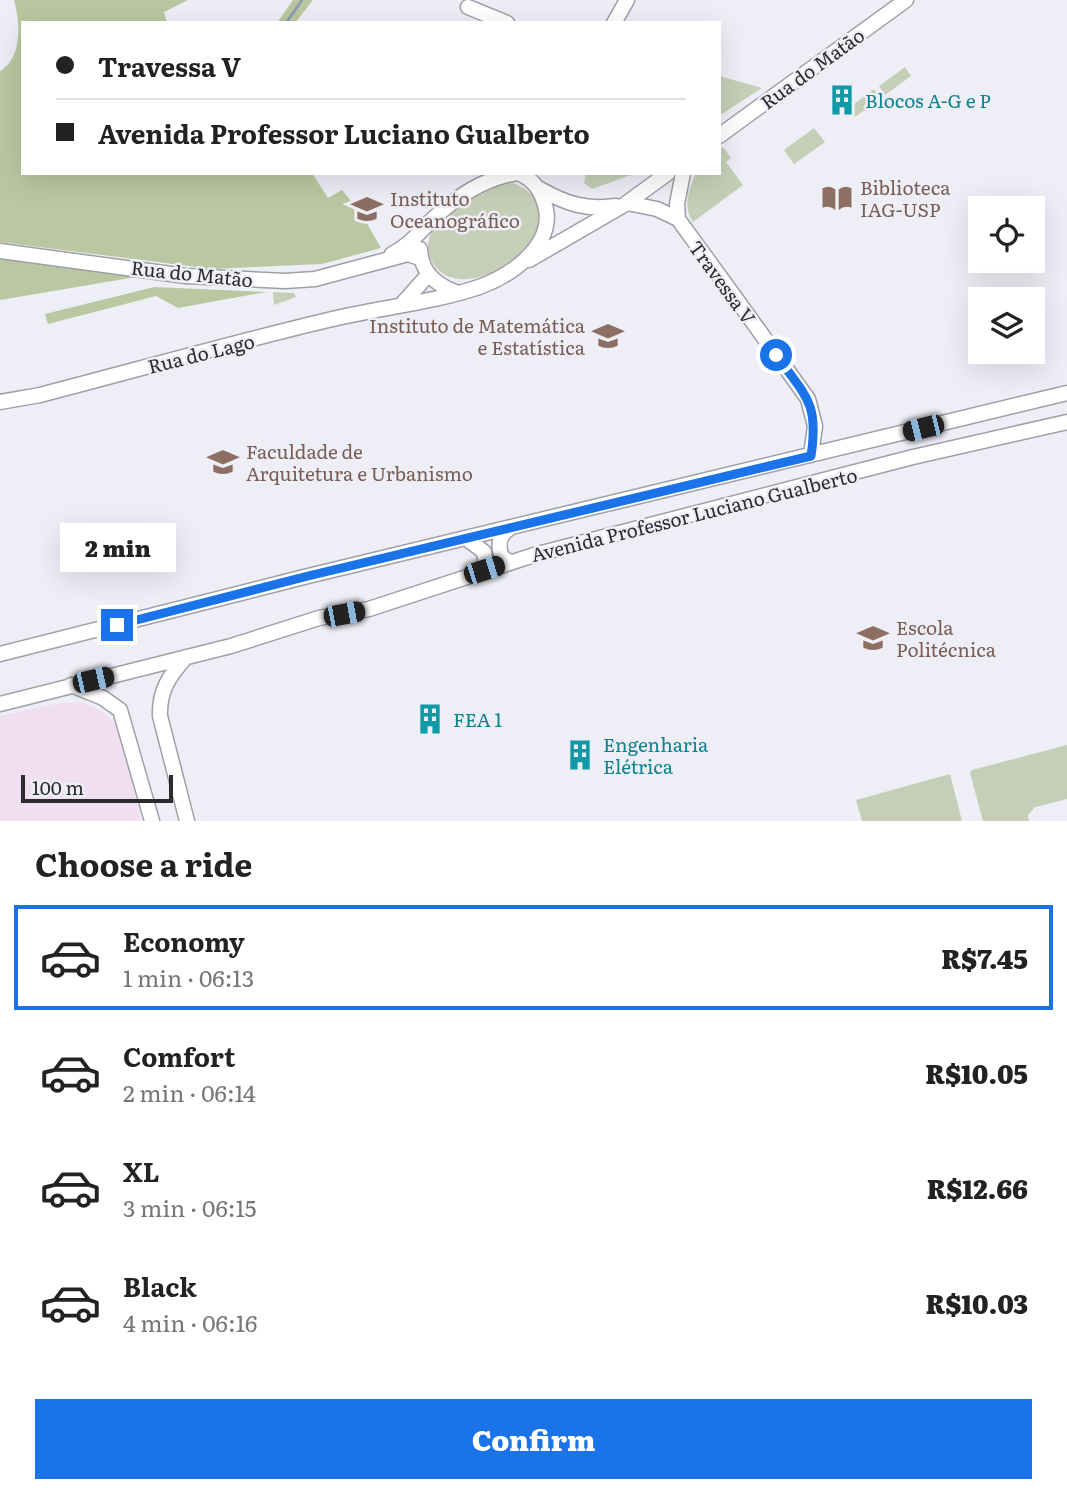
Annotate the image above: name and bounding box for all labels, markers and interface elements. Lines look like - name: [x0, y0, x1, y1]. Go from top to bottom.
- street label: Rua do Matão: [754, 21, 870, 115]
- text: Travessa V: [98, 46, 241, 85]
- building icon: Blocos A-G e P: [825, 83, 859, 117]
- place label: Blocos A-G e P: [865, 86, 991, 114]
- text: Avenida Professor Luciano Gualberto: [98, 113, 590, 152]
- place label: Biblioteca IAG-USP: [860, 173, 951, 223]
- library icon: Biblioteca IAG-USP: [820, 181, 854, 215]
- place label: Instituto Oceanográfico: [390, 184, 520, 234]
- school or university icon: Instituto Oceanográfico: [350, 192, 384, 226]
- map controls: [968, 196, 1045, 364]
- button: locate: [968, 196, 1045, 273]
- street label: Travessa V: [683, 234, 763, 330]
- street label: Rua do Matão: [130, 253, 254, 293]
- button: layers: [968, 287, 1045, 364]
- place label: Instituto de Matemática e Estatística: [369, 311, 586, 361]
- school or university icon: Instituto de Matemática e Estatística: [591, 319, 625, 353]
- street label: Rua do Lago: [145, 326, 257, 380]
- route start: [760, 339, 792, 371]
- car: [901, 413, 946, 443]
- place label: Faculdade de Arquitetura e Urbanismo: [246, 437, 473, 487]
- school or university icon: Faculdade de Arquitetura e Urbanismo: [206, 445, 240, 479]
- street label: Avenida Professor Luciano Gualberto: [528, 460, 860, 568]
- callout: 2 min: [59, 524, 175, 572]
- text: 2 min: [85, 530, 151, 564]
- car: [461, 554, 508, 586]
- car: [322, 600, 367, 628]
- route end: [101, 609, 133, 641]
- place label: Escola Politécnica: [896, 613, 997, 663]
- school or university icon: Escola Politécnica: [856, 621, 890, 655]
- car: [71, 665, 116, 695]
- building icon: FEA 1: [413, 702, 447, 736]
- place label: FEA 1: [453, 705, 503, 733]
- place label: Engenharia Elétrica: [603, 730, 709, 780]
- building icon: Engenharia Elétrica: [563, 738, 597, 772]
- scale bar: [21, 772, 173, 804]
- text: 100 m: [32, 773, 84, 801]
- text: Choose a ride: [35, 839, 252, 887]
- text: Economy: [123, 921, 245, 960]
- icon: car: [39, 926, 102, 989]
- text: R$7.45: [941, 938, 1028, 977]
- text: 1 min · 06:13: [123, 960, 254, 994]
- text: Comfort: [123, 1036, 235, 1075]
- icon: car: [39, 1041, 102, 1104]
- text: R$10.05: [925, 1053, 1028, 1092]
- text: 2 min · 06:14: [123, 1075, 256, 1109]
- text: XL: [123, 1151, 160, 1190]
- icon: car: [39, 1156, 102, 1219]
- text: R$12.66: [927, 1168, 1028, 1207]
- text: 3 min · 06:15: [123, 1190, 256, 1224]
- text: Black: [123, 1266, 197, 1305]
- icon: car: [39, 1271, 102, 1334]
- text: R$10.03: [926, 1283, 1028, 1322]
- text: 4 min · 06:16: [123, 1305, 257, 1339]
- button: Confirm: [35, 1399, 1032, 1479]

